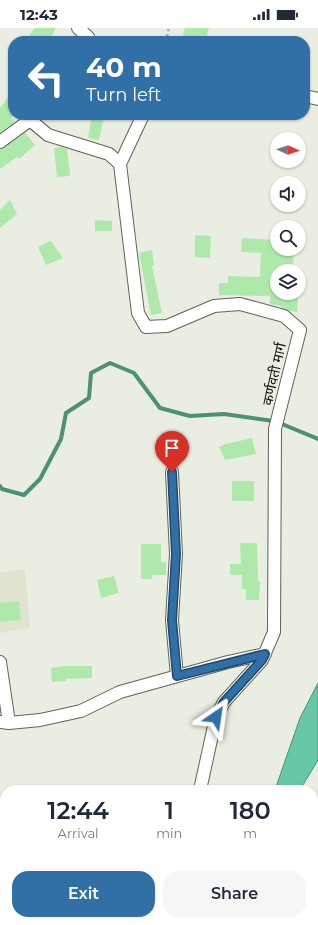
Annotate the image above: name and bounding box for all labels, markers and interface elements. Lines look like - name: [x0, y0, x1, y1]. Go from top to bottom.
- text: 12:43: [20, 5, 58, 24]
- text: 40 m: [86, 50, 162, 84]
- icon: left: [20, 52, 72, 104]
- text: Turn left: [86, 84, 161, 106]
- north arrow: [270, 132, 306, 168]
- map controls: [270, 132, 306, 300]
- button: sound: [270, 176, 306, 212]
- button: search: [270, 220, 306, 256]
- button: layers: [270, 264, 306, 300]
- street label: कर्णवती मार्ग: [258, 340, 290, 407]
- pin: [155, 431, 189, 472]
- icon: arrive: [161, 437, 183, 459]
- position arrow: [195, 696, 237, 738]
- text: 12:44: [47, 796, 109, 825]
- text: 1: [165, 796, 174, 825]
- text: 180: [230, 796, 271, 825]
- text: Arrival: [58, 825, 99, 841]
- text: min: [156, 825, 182, 841]
- text: m: [243, 825, 257, 841]
- button: Exit: [12, 871, 155, 917]
- button: Share: [163, 871, 306, 917]

